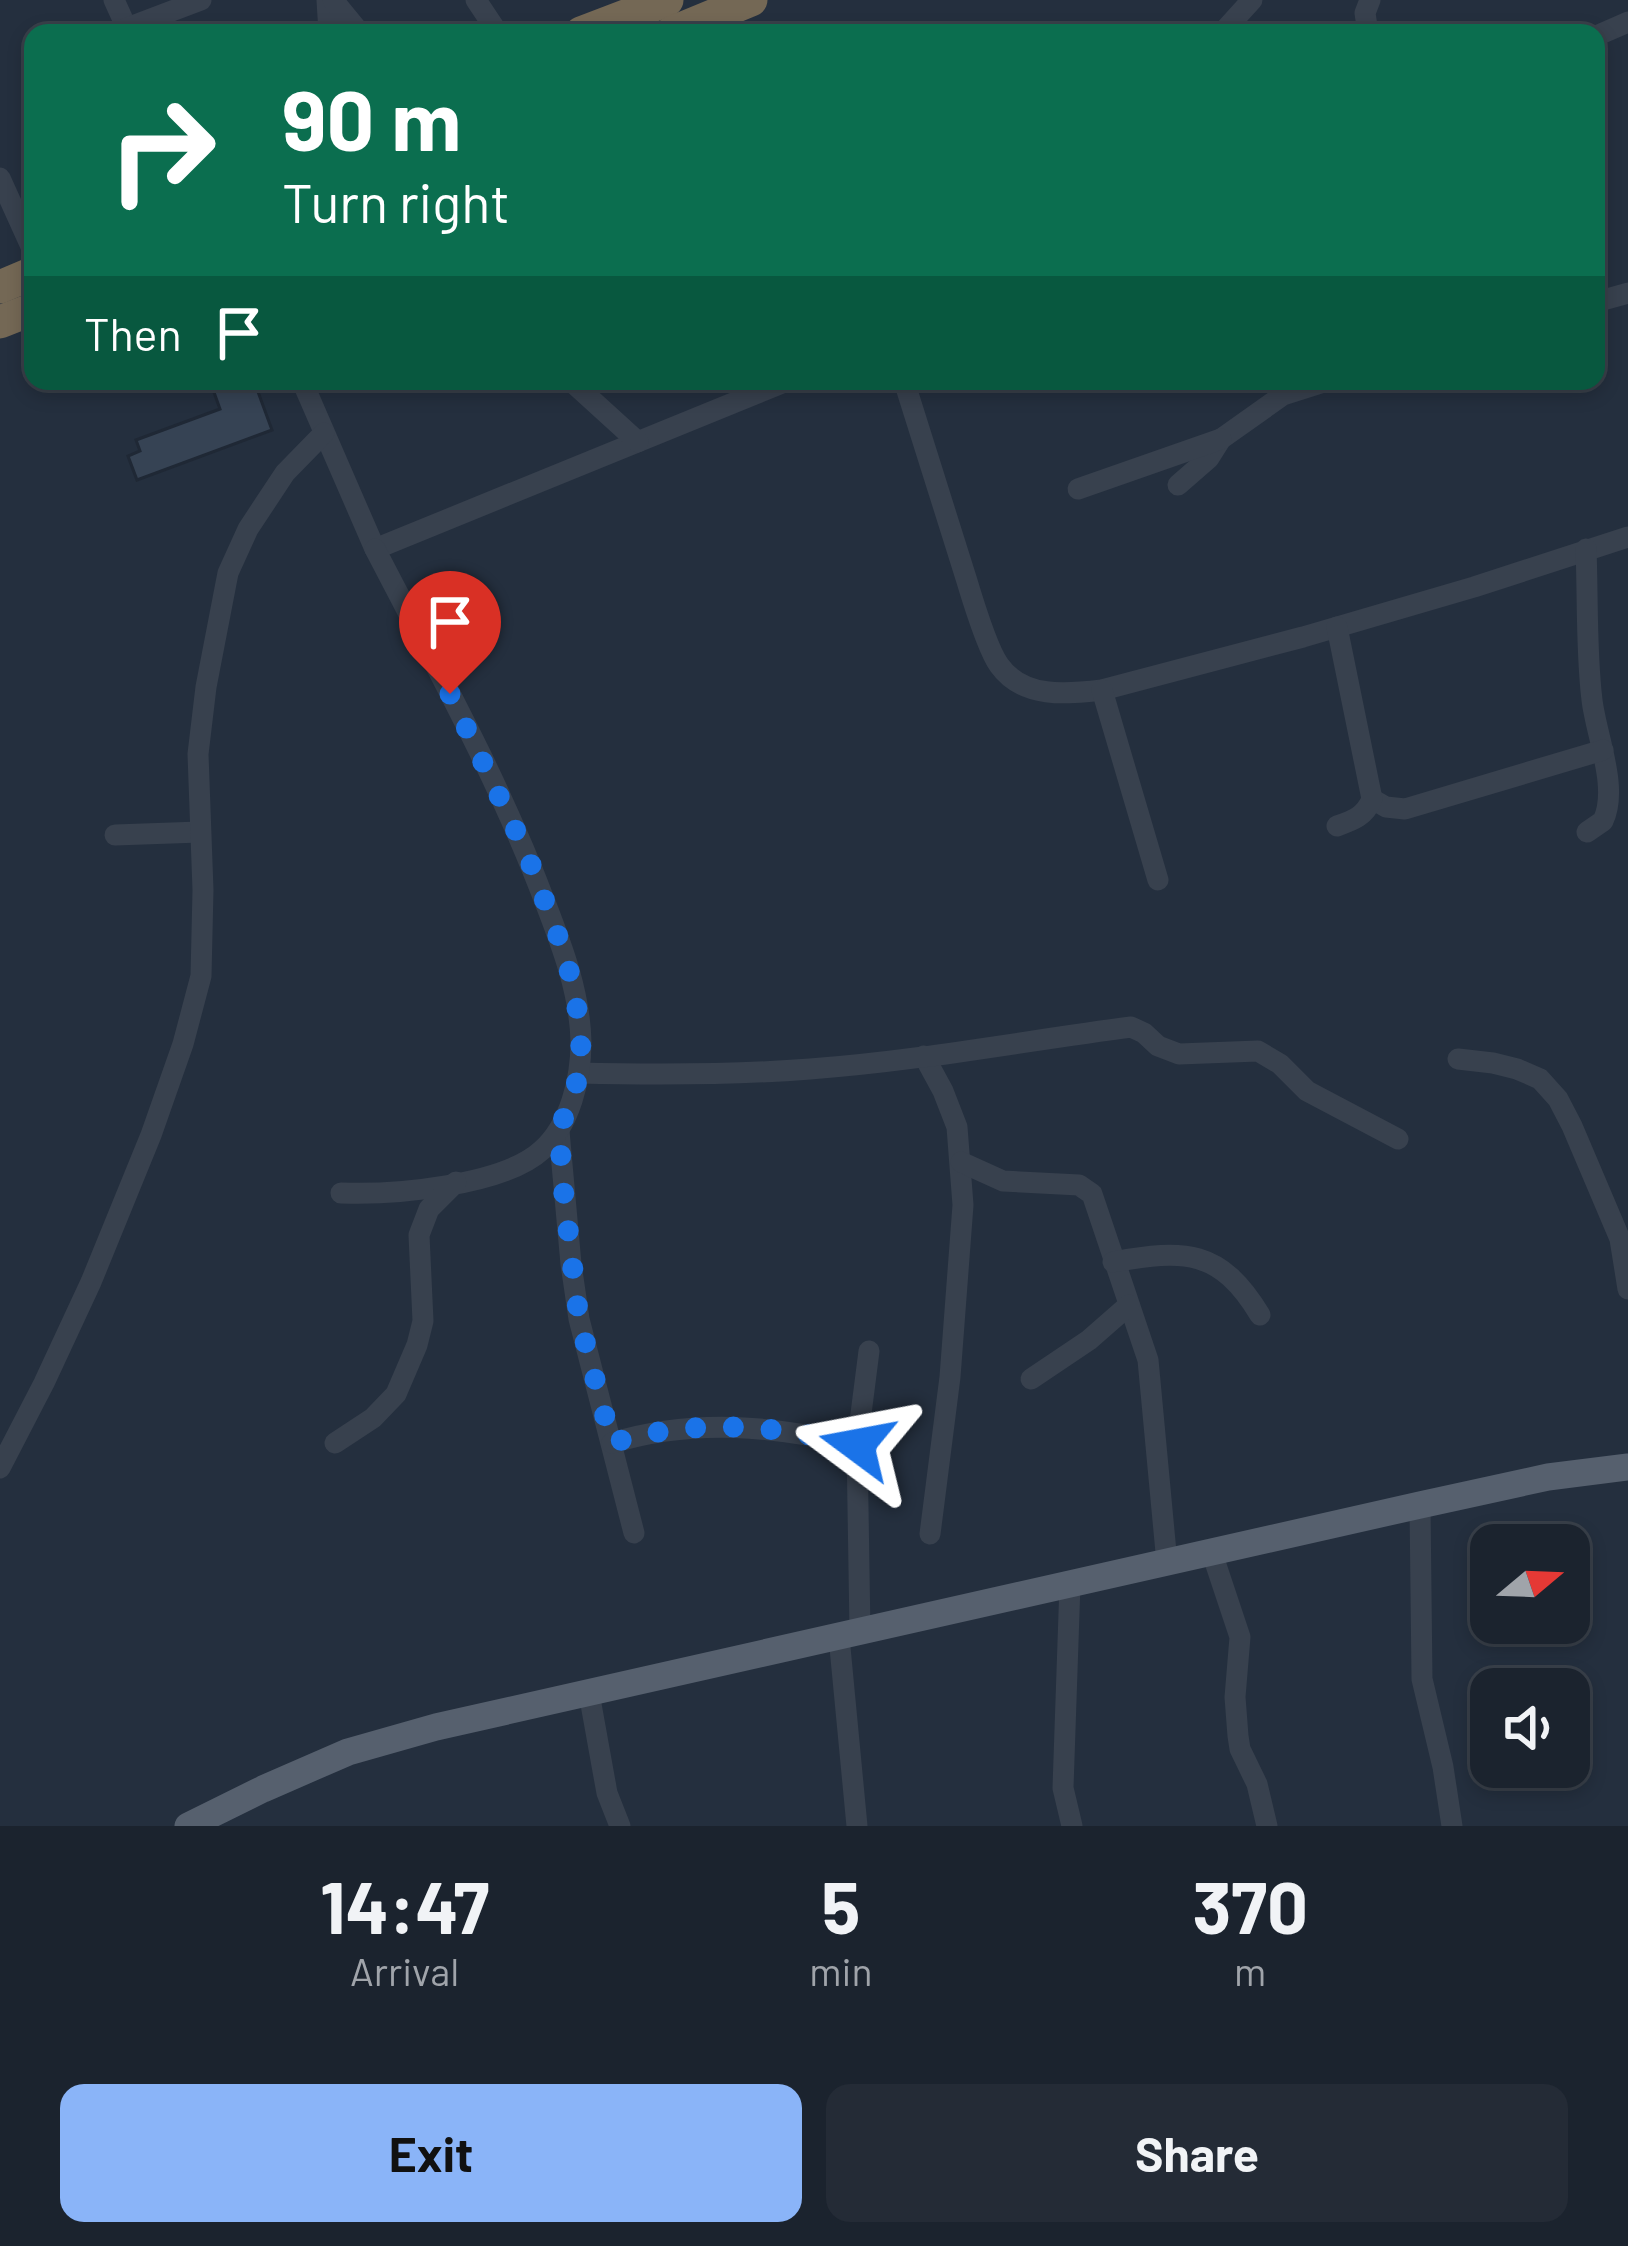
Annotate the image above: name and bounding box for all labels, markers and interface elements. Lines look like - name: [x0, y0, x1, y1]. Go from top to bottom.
- text: 90 m: [282, 67, 461, 168]
- icon: right: [84, 72, 240, 228]
- text: Turn right: [282, 169, 510, 234]
- icon: arrive: [206, 300, 272, 366]
- text: Then: [84, 306, 182, 360]
- pin: [399, 571, 501, 694]
- icon: arrive: [417, 589, 483, 655]
- position arrow: [794, 1382, 920, 1508]
- north arrow: [1470, 1524, 1590, 1644]
- map controls: [1470, 1524, 1590, 1788]
- button: sound: [1470, 1668, 1590, 1788]
- text: 14:47: [320, 1862, 489, 1948]
- text: 5: [821, 1862, 860, 1948]
- text: 370: [1192, 1862, 1308, 1948]
- text: Arrival: [350, 1947, 459, 1994]
- text: min: [809, 1947, 872, 1994]
- text: m: [1234, 1947, 1266, 1994]
- button: Exit: [60, 2084, 802, 2222]
- button: Share: [826, 2084, 1568, 2222]

